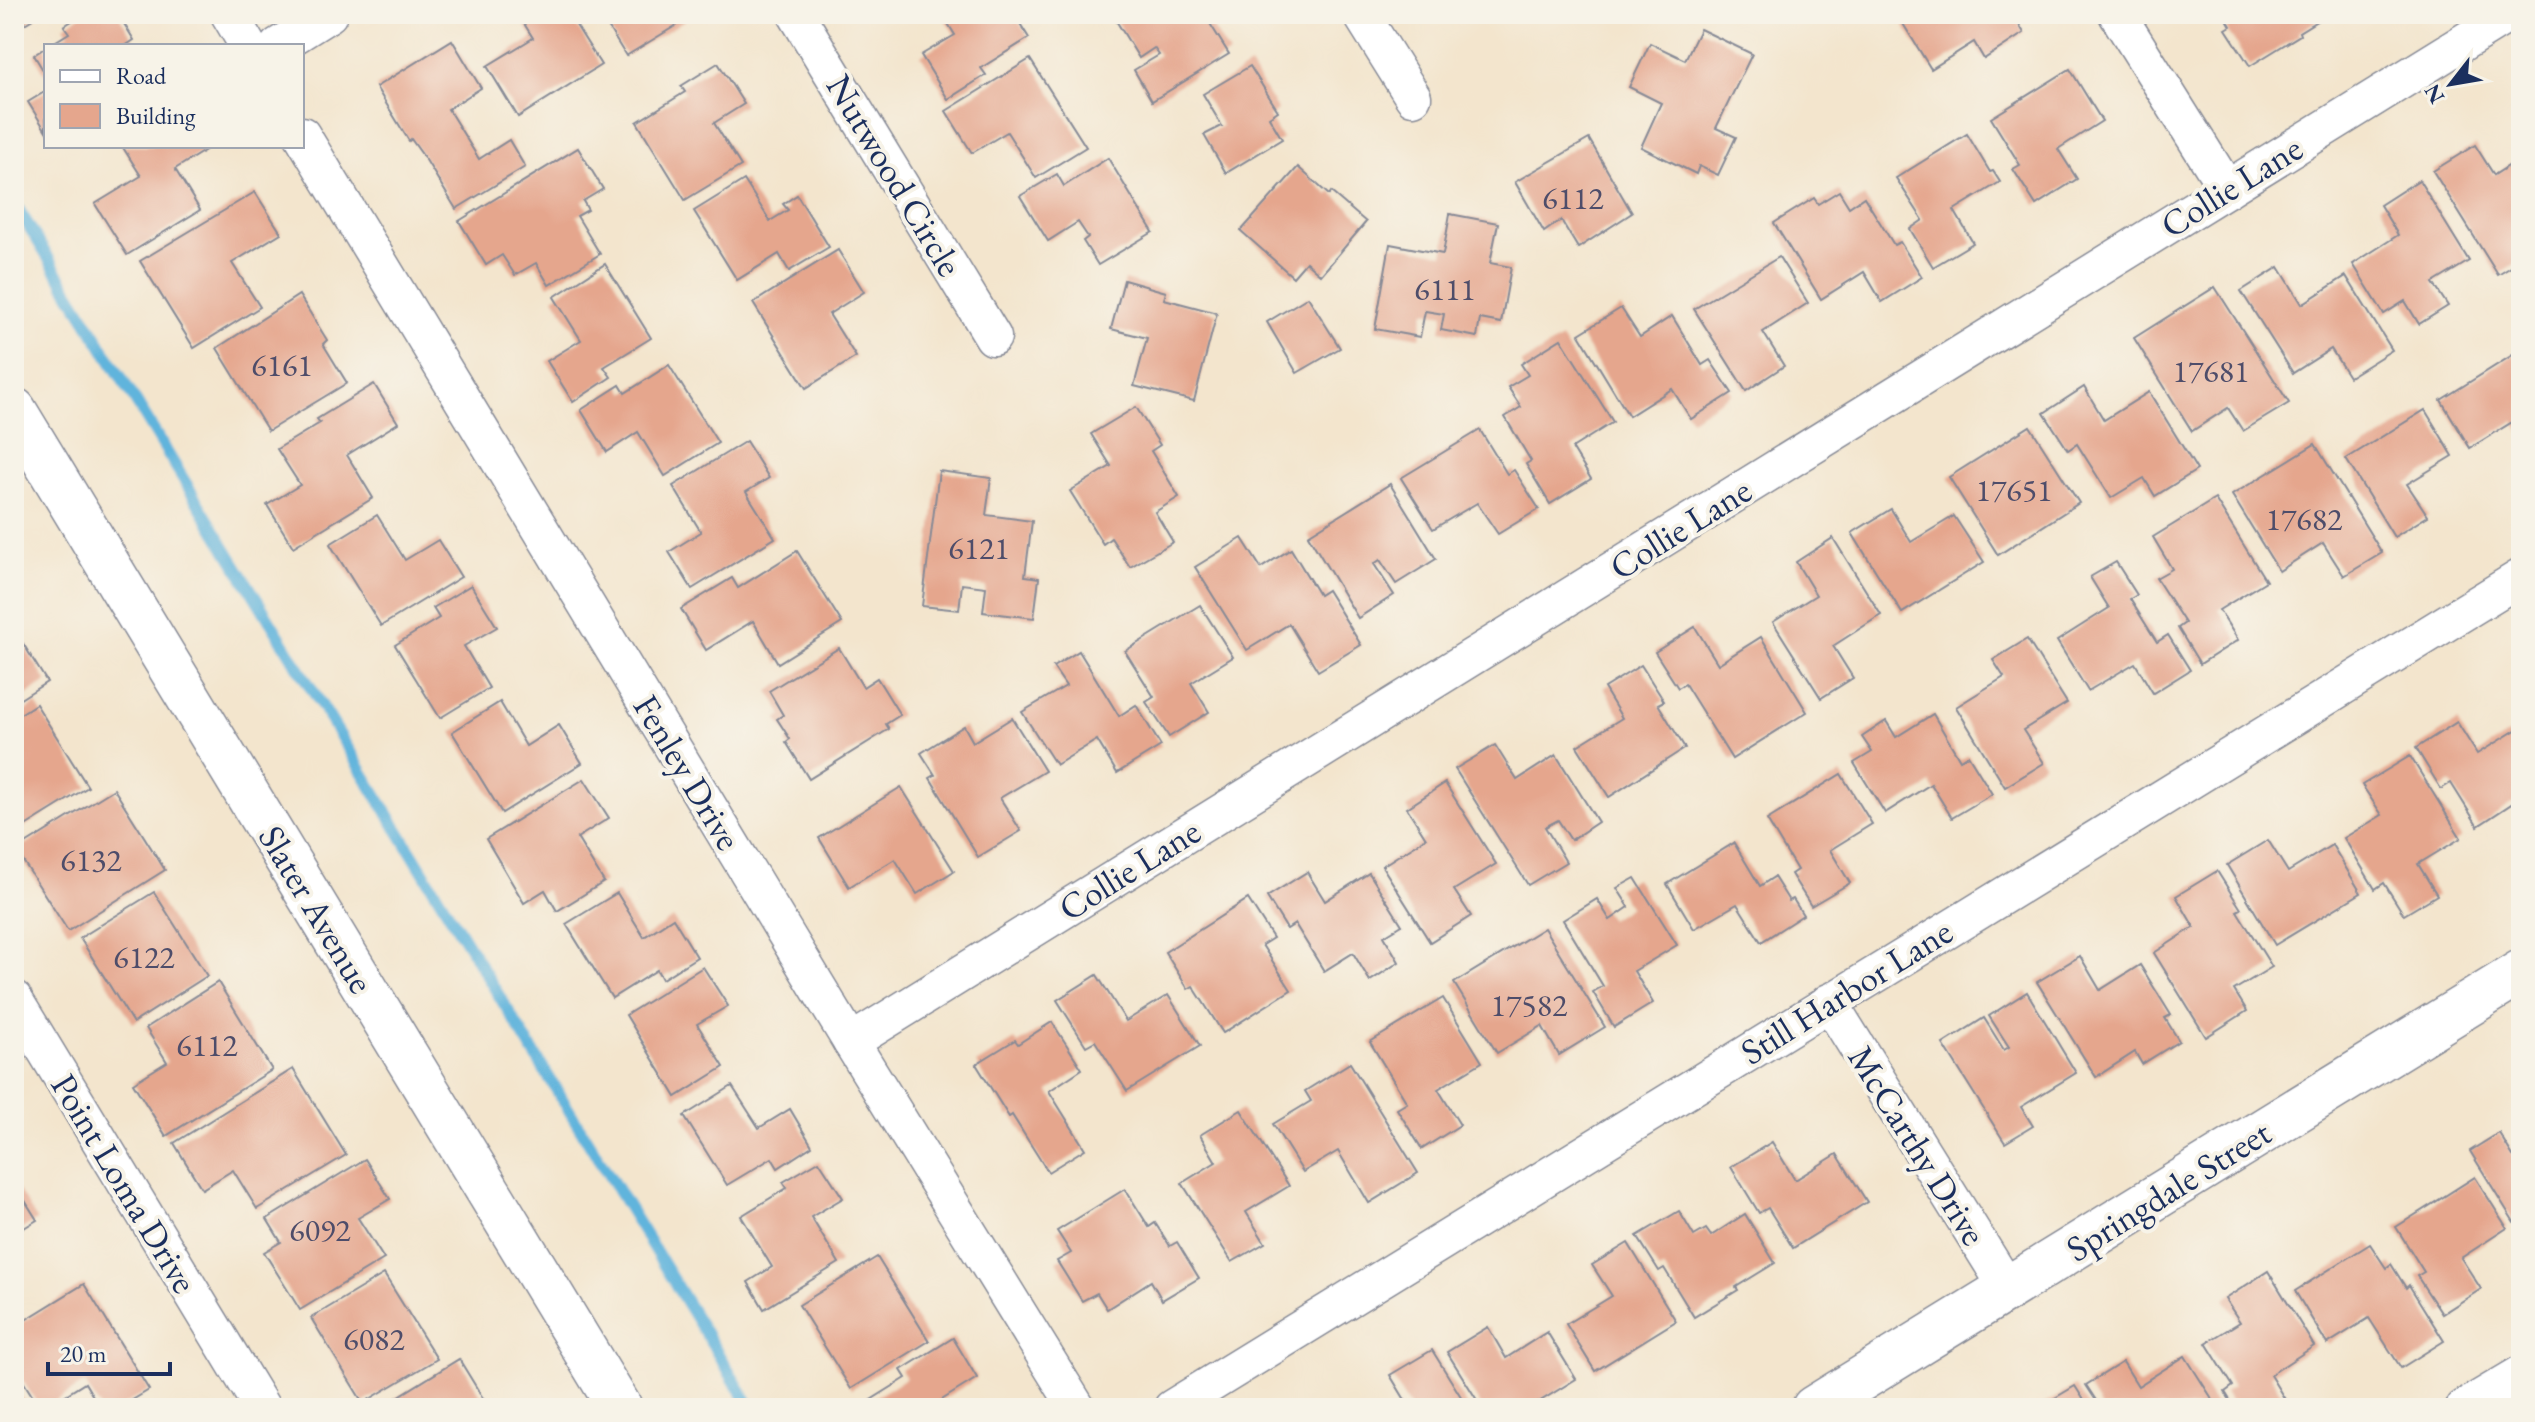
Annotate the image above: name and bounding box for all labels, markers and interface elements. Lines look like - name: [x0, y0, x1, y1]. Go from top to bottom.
- legend: [44, 44, 304, 148]
- north arrow: [2411, 44, 2491, 124]
- text: Road: [116, 60, 167, 91]
- street label: Nutwood Circle: [816, 66, 973, 285]
- text: N: [2417, 79, 2451, 109]
- text: Building: [116, 100, 196, 131]
- street label: Collie Lane: [2152, 124, 2311, 248]
- house number: 6112: [1542, 177, 1604, 219]
- house number: 6111: [1414, 268, 1476, 310]
- house number: 6161: [251, 344, 313, 386]
- house number: 17681: [2173, 350, 2249, 392]
- street label: Collie Lane: [1601, 466, 1760, 590]
- house number: 17651: [1976, 469, 2052, 511]
- house number: 17682: [2266, 498, 2343, 540]
- house number: 6121: [948, 527, 1010, 569]
- street label: Fenley Drive: [623, 686, 752, 858]
- street label: Collie Lane: [1050, 807, 1209, 931]
- street label: Slater Avenue: [248, 817, 385, 1002]
- house number: 6132: [60, 839, 122, 881]
- street label: Still Harbor Lane: [1732, 908, 1961, 1075]
- house number: 6122: [113, 936, 175, 978]
- house number: 17582: [1491, 984, 1568, 1026]
- house number: 6112: [176, 1024, 238, 1066]
- street label: McCarthy Drive: [1838, 1037, 1998, 1254]
- street label: Point Loma Drive: [41, 1065, 208, 1301]
- street label: Springdale Street: [2057, 1109, 2280, 1272]
- house number: 6092: [289, 1209, 351, 1251]
- house number: 6082: [343, 1318, 405, 1360]
- scale bar: [48, 1326, 170, 1376]
- text: 20 m: [60, 1338, 107, 1369]

